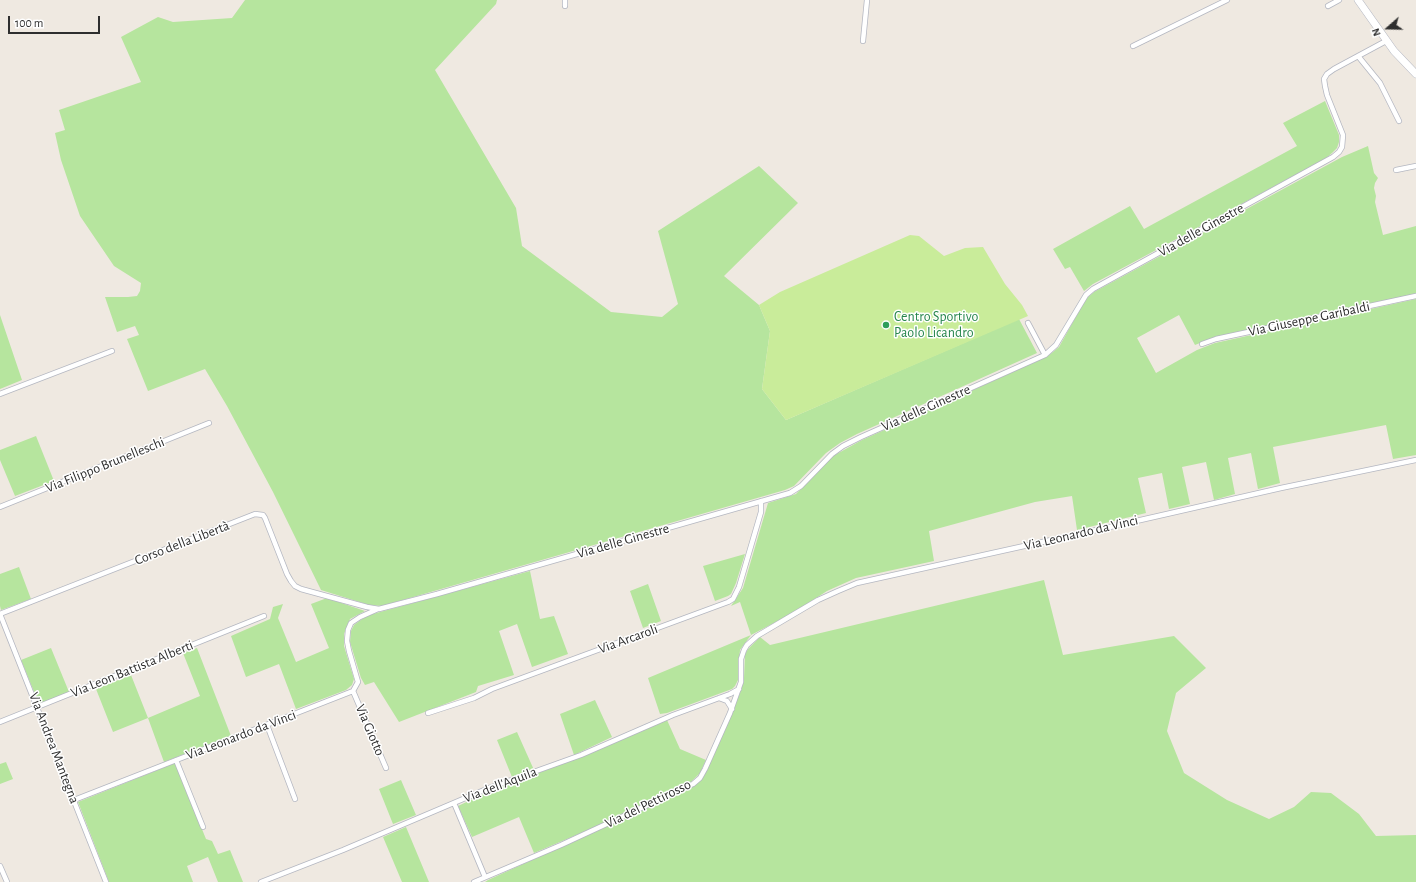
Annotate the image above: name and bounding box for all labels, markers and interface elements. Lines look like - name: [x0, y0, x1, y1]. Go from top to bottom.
- scale bar: [10, 8, 102, 34]
- north arrow: [1368, 8, 1408, 48]
- text: 100 m: [15, 17, 43, 29]
- text: N: [1370, 27, 1383, 38]
- street label: Via delle Ginestre: [1155, 199, 1247, 261]
- street label: Via Giuseppe Garibaldi: [1247, 298, 1371, 340]
- place label: Centro Sportivo Paolo Licandro: [894, 309, 978, 342]
- marker: Centro Sportivo Paolo Licandro: [881, 320, 891, 330]
- street label: Via delle Ginestre: [879, 381, 973, 435]
- street label: Via Filippo Brunelleschi: [43, 433, 167, 497]
- street label: Via Leonardo da Vinci: [1022, 512, 1140, 554]
- street label: Corso della Libertà: [132, 517, 232, 569]
- street label: Via delle Ginestre: [575, 520, 671, 562]
- street label: Via Arcaroli: [596, 620, 660, 658]
- street label: Via Leon Battista Alberti: [68, 637, 196, 701]
- street label: Via Andrea Mantegna: [25, 690, 83, 806]
- street label: Via Giotto: [352, 702, 388, 758]
- street label: Via Leonardo da Vinci: [184, 706, 298, 764]
- street label: Via dell'Aquila: [461, 763, 539, 807]
- street label: Via del Pettirosso: [602, 776, 694, 832]

